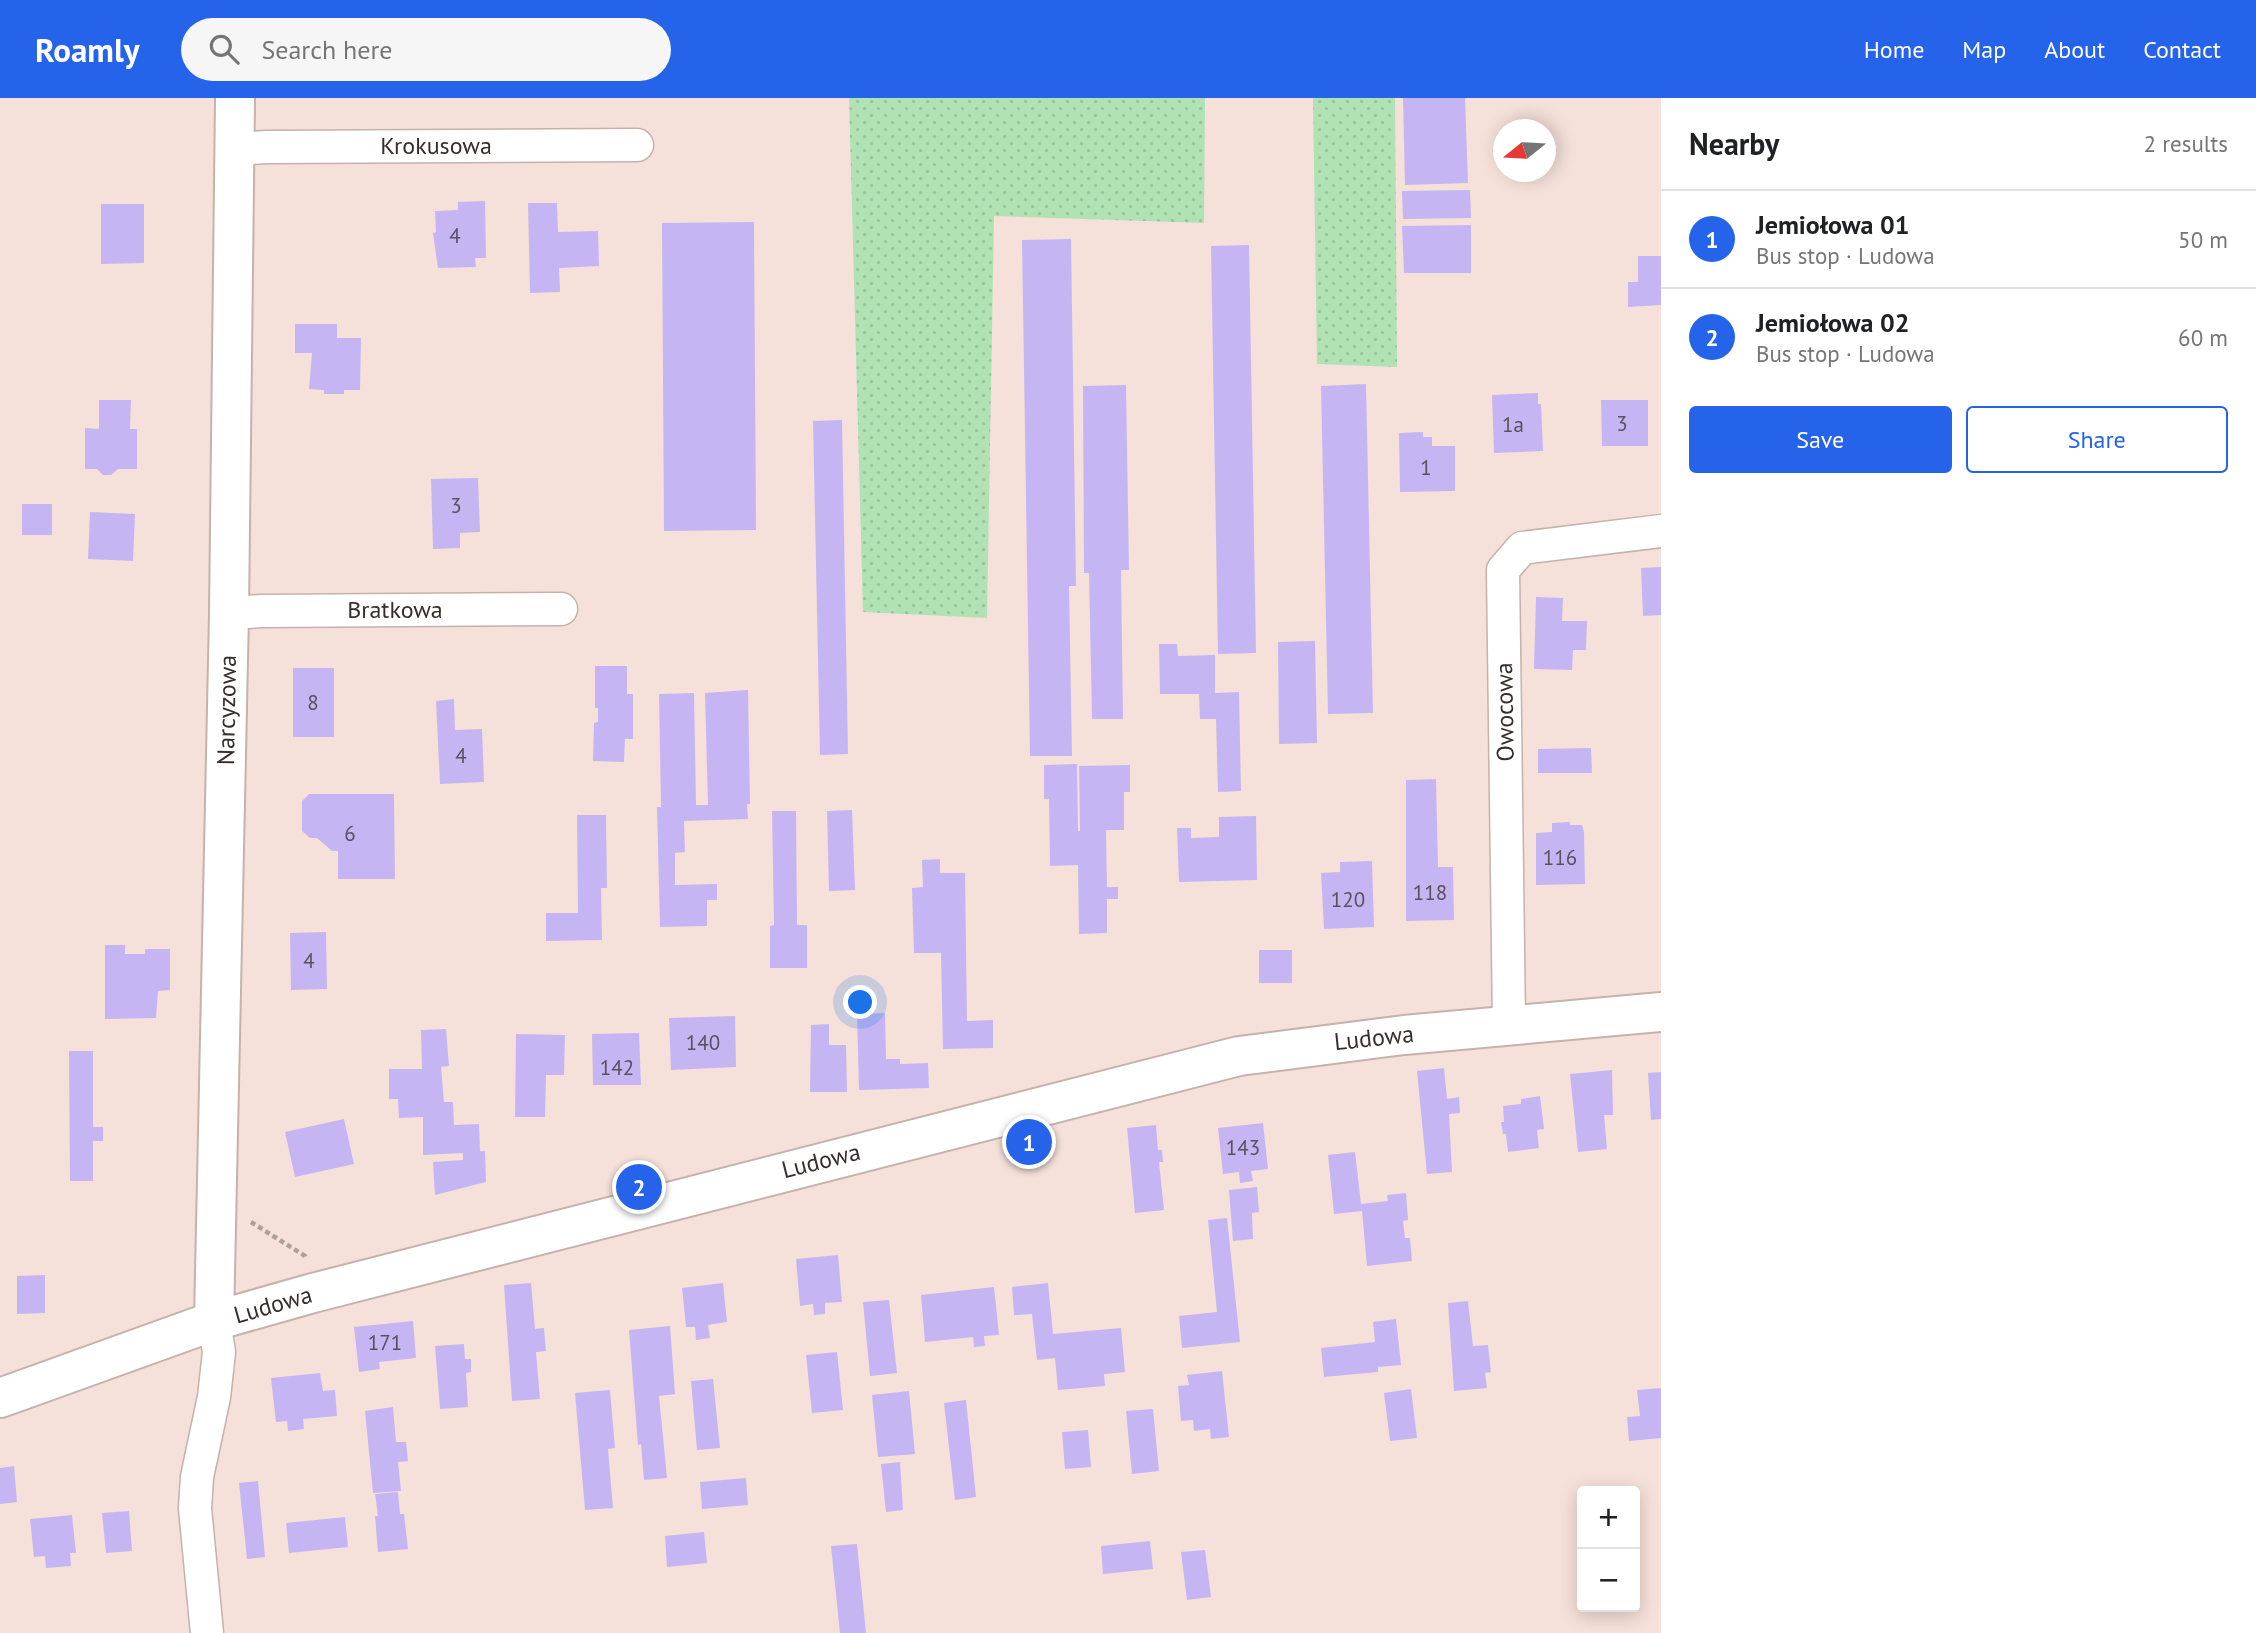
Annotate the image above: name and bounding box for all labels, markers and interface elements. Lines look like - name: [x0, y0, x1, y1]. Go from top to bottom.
- search box: [181, 18, 671, 81]
- text: Roamly: [35, 28, 139, 71]
- icon: search: [205, 30, 243, 68]
- text: Search here: [261, 33, 393, 66]
- text: Home: [1864, 34, 1924, 65]
- text: Map: [1962, 34, 2006, 65]
- text: About: [2044, 34, 2105, 65]
- text: Contact: [2143, 34, 2221, 65]
- north arrow: [1493, 119, 1556, 182]
- text: Nearby: [1689, 124, 1779, 163]
- text: 2 results: [2144, 129, 2228, 158]
- street label: Krokusowa: [380, 130, 492, 161]
- text: Jemiołowa 01: [1756, 208, 1910, 241]
- house number: 4: [449, 222, 461, 249]
- text: 1: [1705, 225, 1719, 254]
- text: 50 m: [2178, 225, 2228, 254]
- text: Bus stop · Ludowa: [1756, 241, 1935, 270]
- text: Jemiołowa 02: [1756, 306, 1910, 339]
- text: 2: [1705, 323, 1719, 352]
- text: 60 m: [2178, 323, 2228, 352]
- text: Bus stop · Ludowa: [1756, 339, 1935, 368]
- button: Save: [1689, 406, 1952, 473]
- button: Share: [1966, 406, 2228, 473]
- house number: 3: [1616, 410, 1628, 437]
- house number: 1a: [1502, 411, 1524, 438]
- house number: 1: [1420, 454, 1432, 481]
- house number: 3: [450, 492, 462, 519]
- street label: Bratkowa: [347, 594, 443, 625]
- street label: Narcyzowa: [210, 655, 243, 765]
- street label: Owocowa: [1488, 662, 1521, 762]
- house number: 8: [307, 689, 319, 716]
- house number: 4: [455, 742, 467, 769]
- house number: 6: [344, 820, 356, 847]
- house number: 116: [1543, 844, 1577, 871]
- house number: 118: [1413, 879, 1447, 906]
- house number: 120: [1331, 886, 1365, 913]
- house number: 4: [303, 947, 315, 974]
- your location: [843, 985, 877, 1019]
- street label: Ludowa: [1333, 1018, 1415, 1057]
- house number: 140: [686, 1029, 720, 1056]
- house number: 142: [600, 1054, 634, 1081]
- pin: 1: [1006, 1116, 1052, 1168]
- house number: 143: [1226, 1134, 1260, 1161]
- street label: Ludowa: [778, 1136, 863, 1185]
- pin: 2: [616, 1161, 662, 1213]
- street label: Ludowa: [230, 1279, 316, 1330]
- house number: 171: [368, 1329, 402, 1356]
- map controls: [1577, 1486, 1640, 1612]
- button: +: [1577, 1486, 1640, 1549]
- button: −: [1577, 1549, 1640, 1612]

